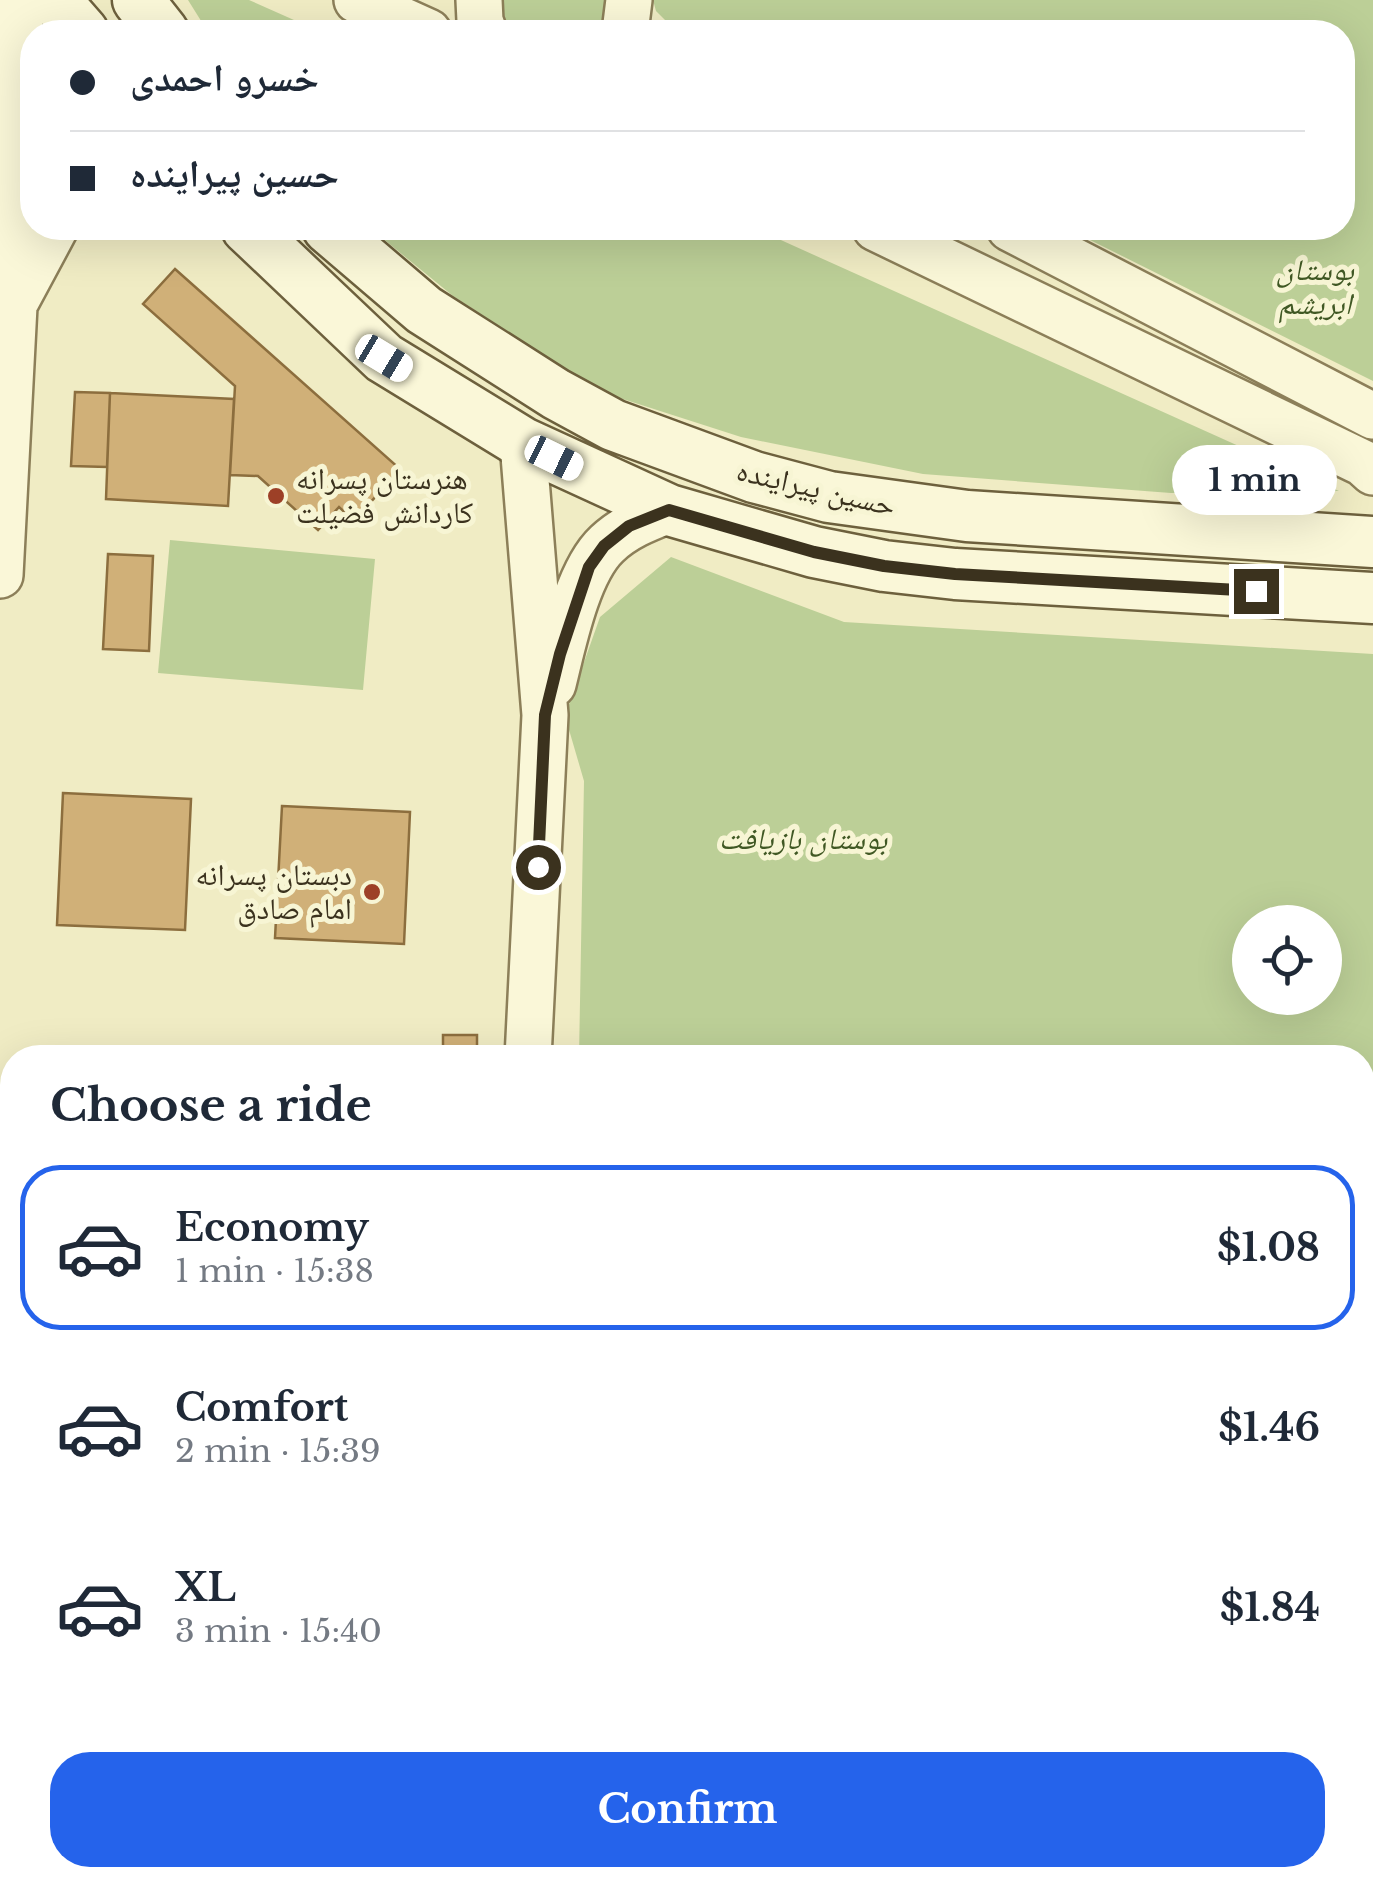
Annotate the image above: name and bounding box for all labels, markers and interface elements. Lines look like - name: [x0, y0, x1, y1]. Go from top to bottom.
- text: خسرو احمدی: [130, 54, 319, 101]
- text: حسین پیراینده: [130, 150, 339, 197]
- park label: بوستان ابریشم: [1276, 251, 1355, 324]
- car: [351, 330, 417, 386]
- car: [520, 431, 588, 485]
- callout: 1 min: [1174, 446, 1338, 516]
- street label: حسین پیراینده: [733, 451, 899, 524]
- place label: هنرستان پسرانه کاردانش فضیلت: [296, 460, 473, 531]
- text: 1 min: [1208, 460, 1301, 500]
- marker: هنرستان پسرانه کاردانش فضیلت: [265, 485, 287, 507]
- route end: [1234, 569, 1279, 614]
- park label: بوستان بازیافت: [719, 820, 888, 857]
- route start: [516, 845, 561, 890]
- place label: دبستان پسرانه امام صادق: [196, 856, 352, 928]
- marker: دبستان پسرانه امام صادق: [361, 881, 383, 903]
- map controls: [1232, 905, 1342, 1015]
- button: locate: [1232, 905, 1342, 1015]
- text: Choose a ride: [50, 1077, 372, 1133]
- icon: car: [55, 1203, 145, 1293]
- text: Economy: [175, 1204, 369, 1251]
- text: $1.08: [1217, 1224, 1320, 1271]
- text: 1 min · 15:38: [175, 1251, 374, 1291]
- icon: car: [55, 1383, 145, 1473]
- text: Comfort: [175, 1384, 348, 1431]
- text: $1.46: [1218, 1404, 1320, 1451]
- text: 2 min · 15:39: [175, 1431, 381, 1471]
- icon: car: [55, 1563, 145, 1653]
- text: XL: [175, 1564, 236, 1611]
- text: $1.84: [1220, 1584, 1320, 1631]
- text: 3 min · 15:40: [175, 1611, 382, 1651]
- button: Confirm: [50, 1752, 1325, 1867]

